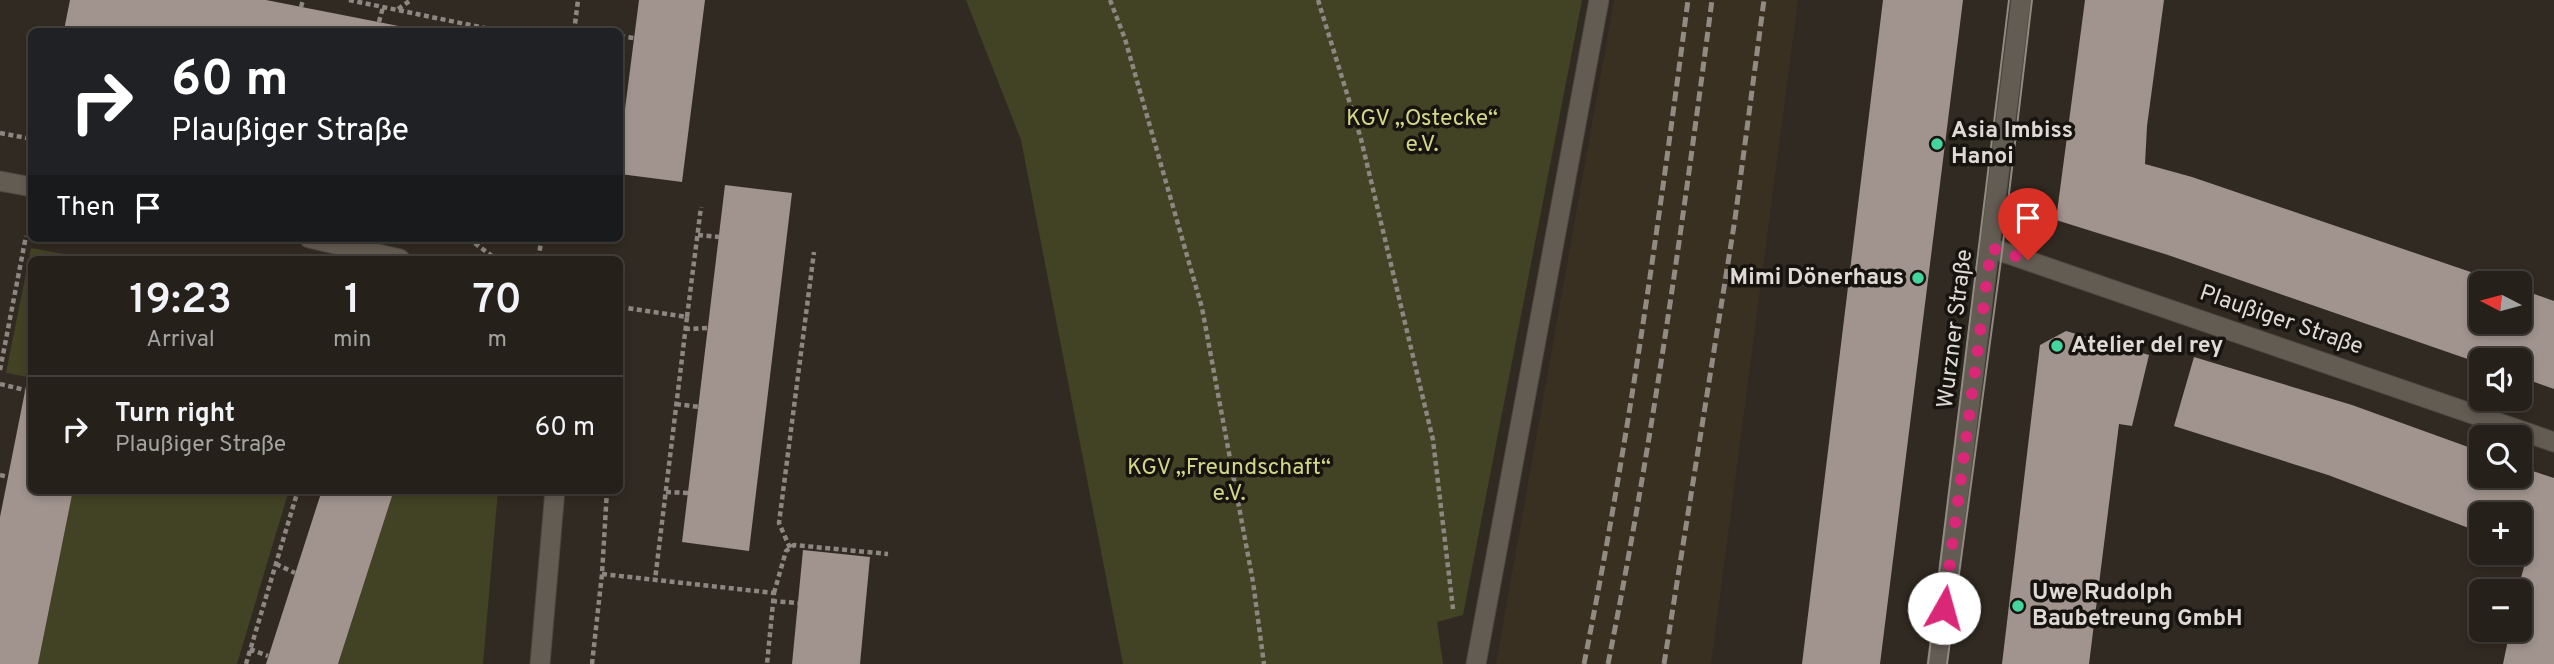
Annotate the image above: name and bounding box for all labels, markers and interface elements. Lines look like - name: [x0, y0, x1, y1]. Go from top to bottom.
- text: 60 m: [171, 51, 289, 113]
- icon: right: [56, 56, 147, 147]
- park label: KGV „Ostecke“ e.V.: [1346, 105, 1498, 160]
- text: Plaußiger Straße: [171, 112, 409, 152]
- place label: Asia Imbiss Hanoi: [1951, 117, 2073, 172]
- marker: Asia Imbiss Hanoi: [1929, 136, 1945, 152]
- pin: [1998, 188, 2058, 260]
- icon: arrive: [129, 189, 167, 227]
- text: Then: [56, 192, 115, 225]
- icon: arrive: [2009, 199, 2047, 237]
- street label: Wurzner Straße: [1932, 248, 1980, 410]
- place label: Mimi Dönerhaus: [1730, 264, 1904, 293]
- marker: Mimi Dönerhaus: [1910, 270, 1926, 286]
- north arrow: [2469, 271, 2532, 334]
- map controls: [2469, 271, 2532, 642]
- text: 19:23: [129, 275, 232, 328]
- text: 1: [344, 275, 360, 328]
- text: 70: [473, 275, 522, 328]
- street label: Plaußiger Straße: [2195, 279, 2367, 363]
- text: Arrival: [146, 326, 215, 355]
- text: min: [333, 326, 371, 355]
- text: m: [487, 326, 507, 355]
- place label: Atelier del rey: [2071, 332, 2223, 361]
- marker: Atelier del rey: [2049, 338, 2065, 354]
- button: sound: [2469, 348, 2532, 411]
- text: Turn right: [115, 398, 235, 431]
- icon: right: [56, 410, 94, 448]
- text: 60 m: [535, 412, 595, 445]
- button: search: [2469, 425, 2532, 488]
- text: Plaußiger Straße: [115, 431, 286, 460]
- park label: KGV „Freundschaft“ e.V.: [1127, 454, 1331, 509]
- button: +: [2469, 502, 2532, 565]
- position arrow: [1907, 571, 1981, 645]
- place label: Uwe Rudolph Baubetreung GmbH: [2032, 579, 2243, 634]
- button: −: [2469, 579, 2532, 642]
- marker: Uwe Rudolph Baubetreung GmbH: [2010, 598, 2026, 614]

